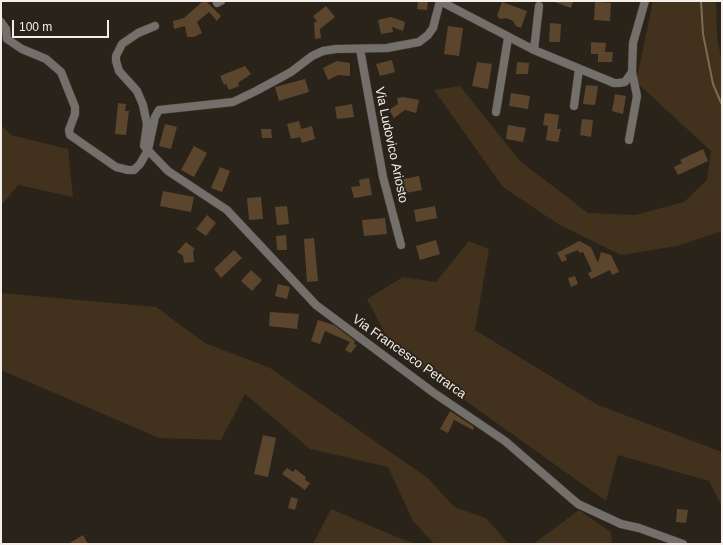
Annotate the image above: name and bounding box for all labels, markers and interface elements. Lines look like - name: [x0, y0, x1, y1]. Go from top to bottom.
- scale bar: [14, 12, 111, 38]
- text: 100 m: [19, 20, 52, 34]
- street label: Via Ludovico Ariosto: [371, 86, 411, 204]
- street label: Via Francesco Petrarca: [349, 312, 469, 402]

